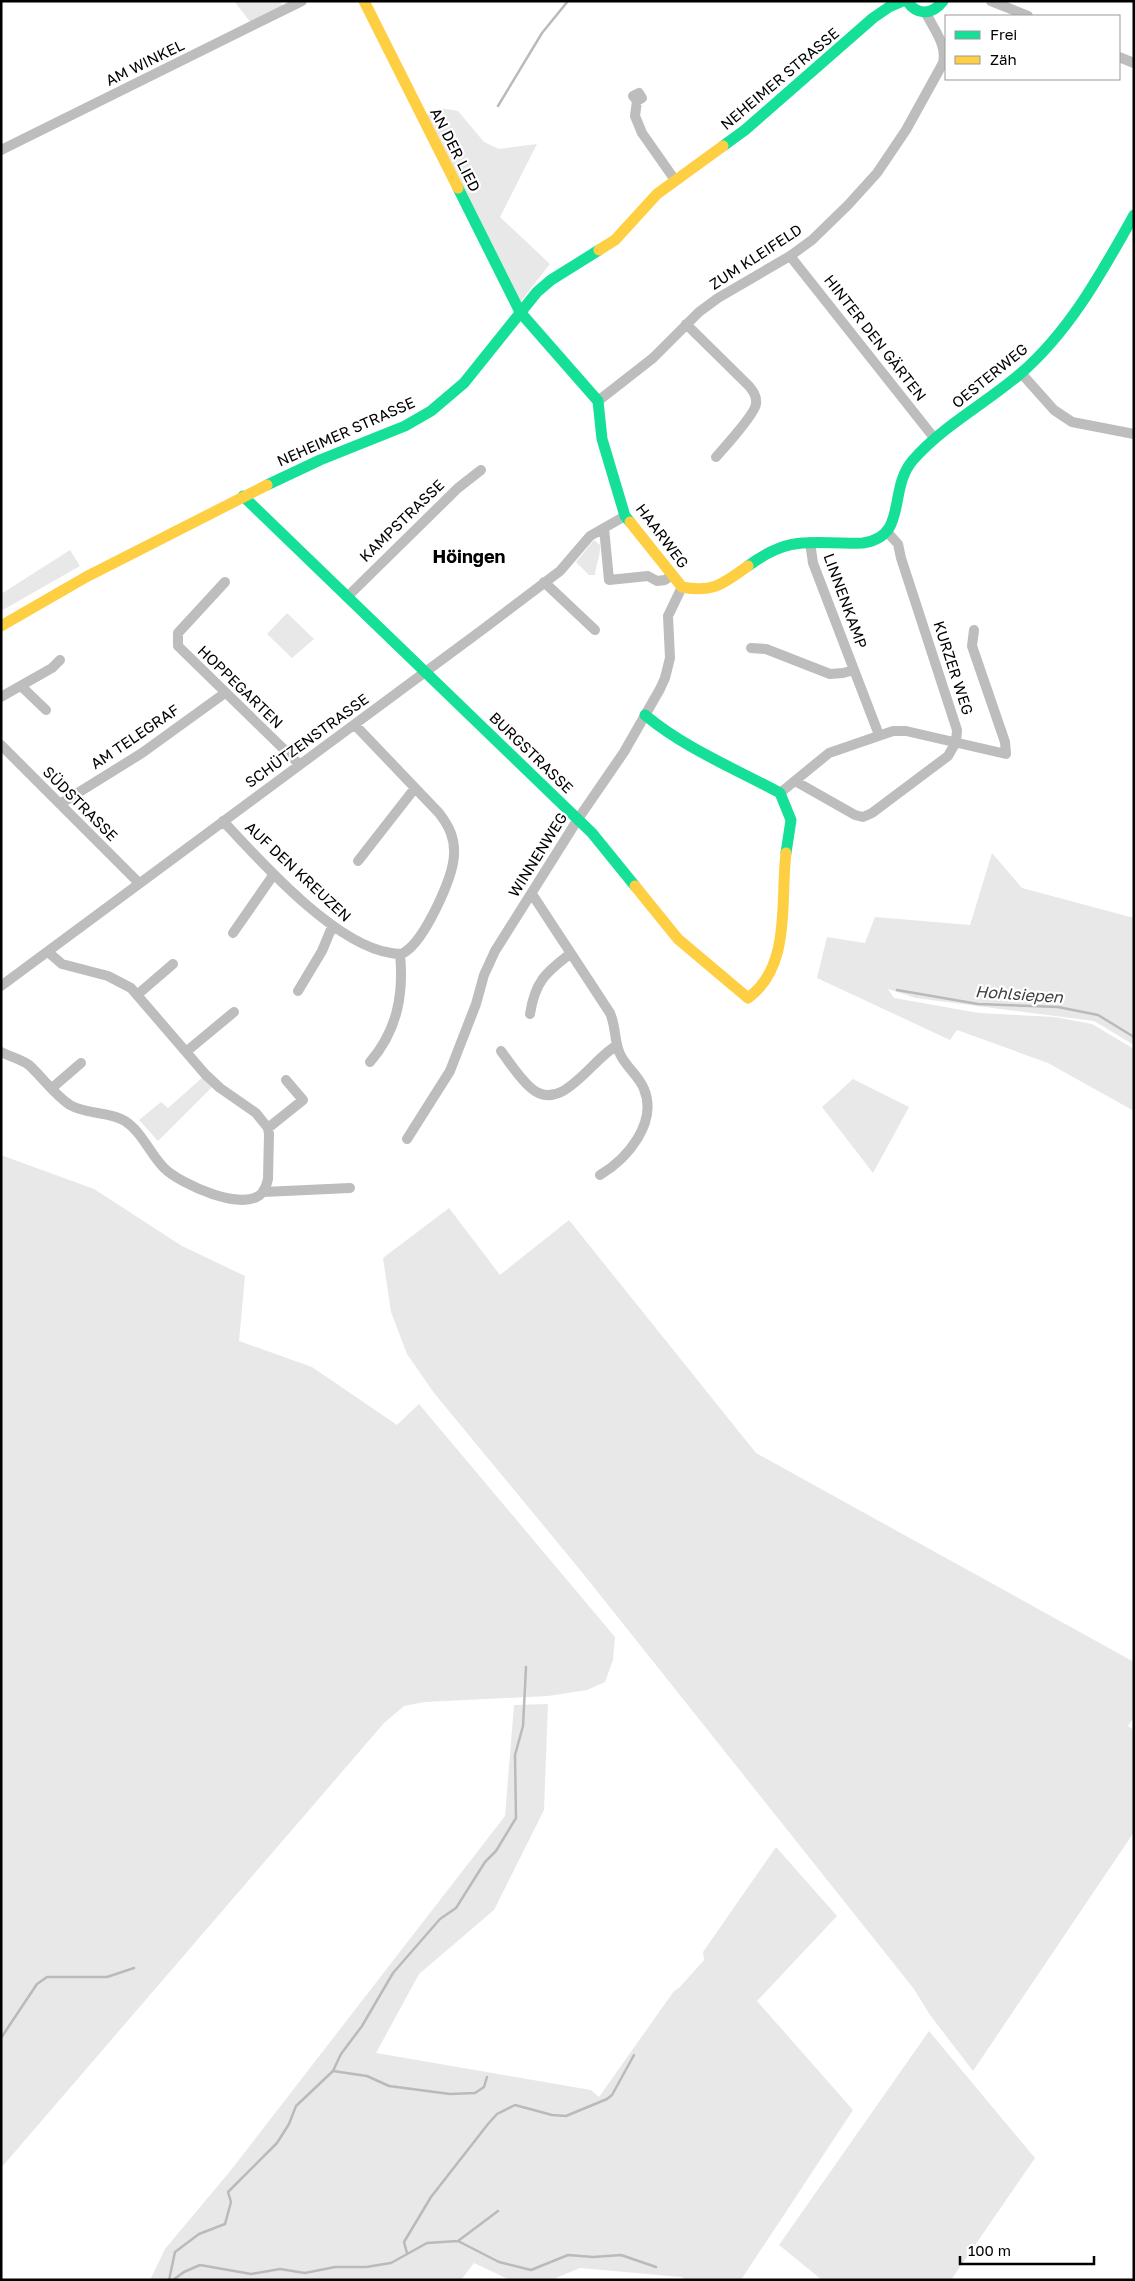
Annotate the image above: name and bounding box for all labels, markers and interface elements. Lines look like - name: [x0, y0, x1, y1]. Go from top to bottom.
- legend: [945, 15, 1120, 80]
- street label: NEHEIMER STRASSE: [716, 23, 842, 133]
- text: Frei: [990, 25, 1017, 43]
- street label: AM WINKEL: [102, 35, 187, 89]
- text: Zäh: [990, 50, 1017, 68]
- street label: AN DER LIED: [427, 105, 485, 194]
- street label: ZUM KLEIFELD: [706, 220, 805, 293]
- street label: HINTER DEN GÄRTEN: [821, 271, 931, 404]
- street label: OESTERWEG: [948, 339, 1031, 411]
- street label: NEHEIMER STRASSE: [274, 393, 417, 470]
- street label: KAMPSTRASSE: [355, 475, 447, 565]
- street label: HAARWEG: [633, 500, 693, 571]
- district label: Höingen: [433, 545, 506, 567]
- street label: LINNENKAMP: [820, 551, 872, 651]
- street label: KURZER WEG: [930, 618, 978, 717]
- street label: HOPPEGARTEN: [194, 641, 287, 731]
- street label: SCHÜTZENSTRASSE: [241, 689, 372, 791]
- street label: AM TELEGRAF: [87, 700, 182, 772]
- street label: BURGSTRASSE: [486, 708, 577, 797]
- street label: SÜDSTRASSE: [40, 762, 122, 844]
- street label: WINNENWEG: [504, 809, 570, 900]
- street label: AUF DEN KREUZEN: [242, 818, 355, 925]
- water label: Hohlsiepen: [975, 981, 1065, 1007]
- scale bar: [960, 2234, 1094, 2266]
- text: 100 m: [968, 2241, 1011, 2259]

